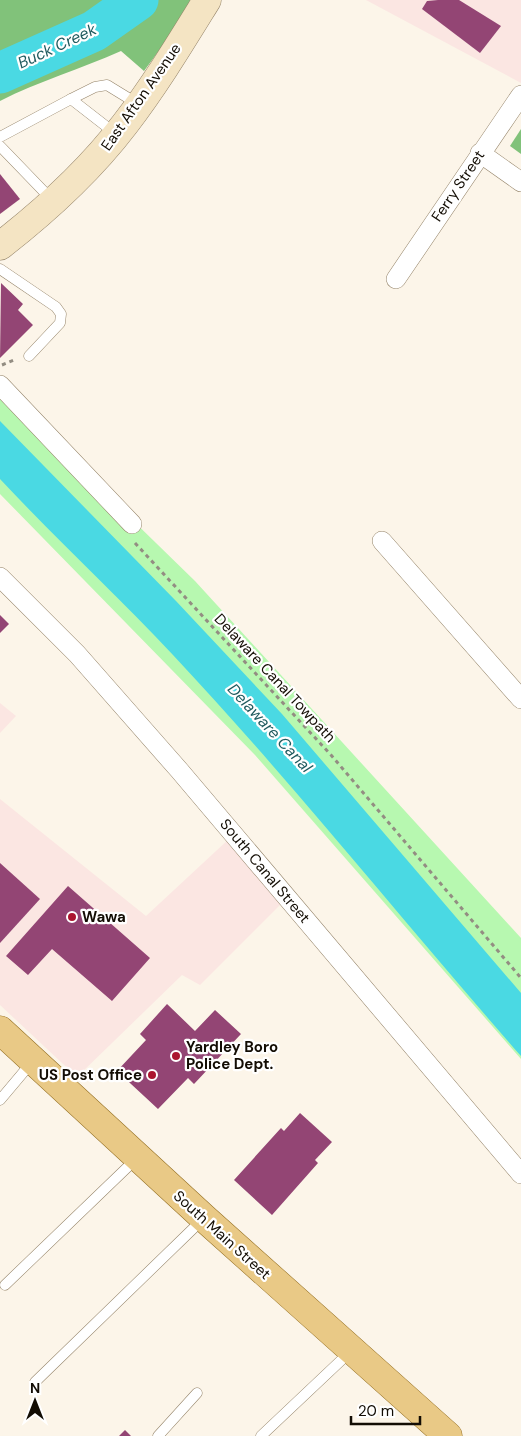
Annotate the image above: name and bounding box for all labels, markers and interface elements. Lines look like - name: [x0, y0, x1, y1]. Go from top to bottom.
- water label: Buck Creek: [14, 18, 100, 73]
- street label: East Afton Avenue: [96, 39, 186, 155]
- street label: Ferry Street: [427, 146, 489, 226]
- street label: Delaware Canal Towpath: [211, 610, 339, 746]
- water label: Delaware Canal: [224, 679, 316, 777]
- street label: South Canal Street: [215, 815, 315, 927]
- place label: Wawa: [82, 907, 126, 927]
- marker: Wawa: [66, 911, 78, 923]
- place label: Yardley Boro Police Dept.: [186, 1037, 278, 1074]
- marker: Yardley Boro Police Dept.: [170, 1050, 182, 1062]
- place label: US Post Office: [39, 1065, 142, 1085]
- marker: US Post Office: [146, 1069, 158, 1081]
- street label: South Main Street: [169, 1186, 275, 1284]
- north arrow: [10, 1376, 60, 1426]
- text: N: [30, 1379, 40, 1397]
- scale bar: [351, 1394, 420, 1426]
- text: 20 m: [358, 1401, 394, 1421]

